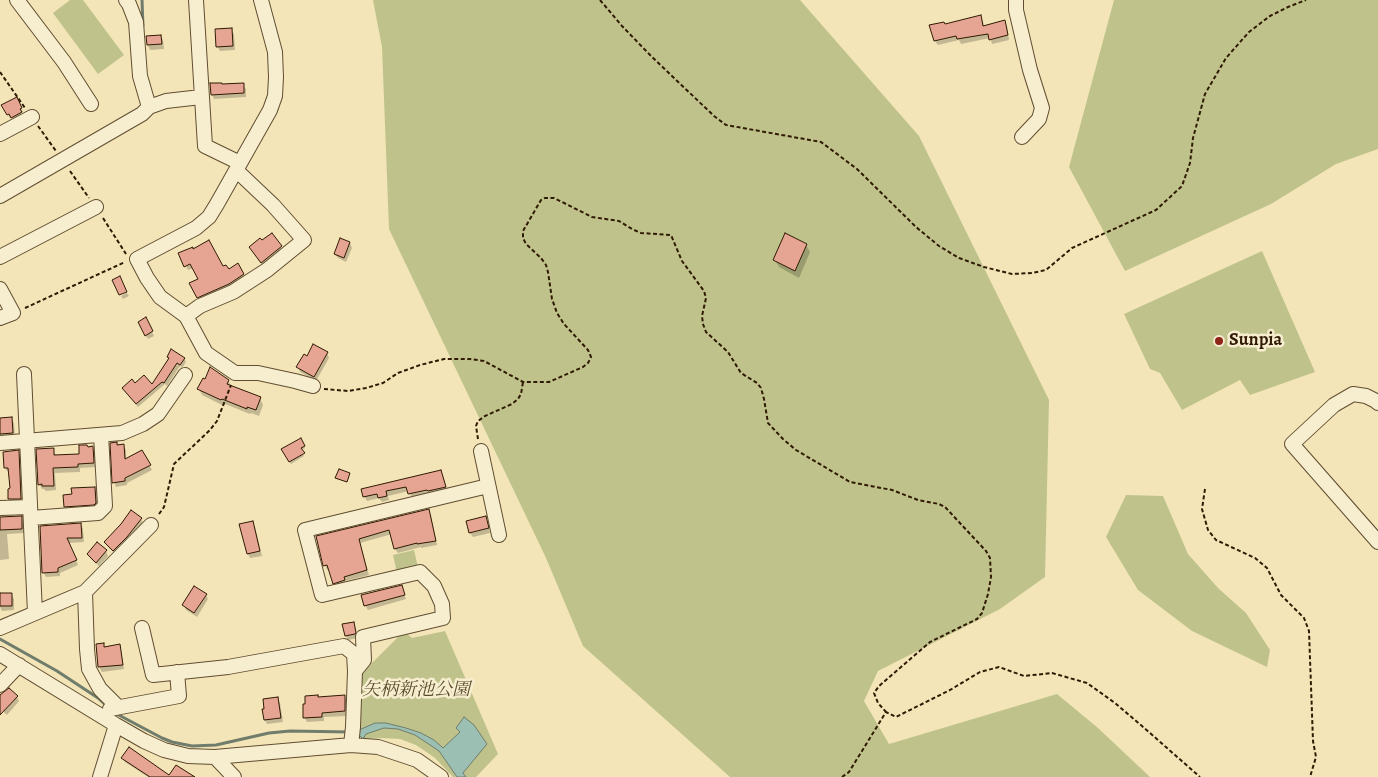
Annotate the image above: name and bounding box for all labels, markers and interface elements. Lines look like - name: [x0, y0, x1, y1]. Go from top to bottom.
- place label: Sunpia: [1229, 330, 1282, 352]
- marker: Sunpia: [1213, 335, 1225, 347]
- park label: 矢柄新池公園: [362, 680, 470, 702]

